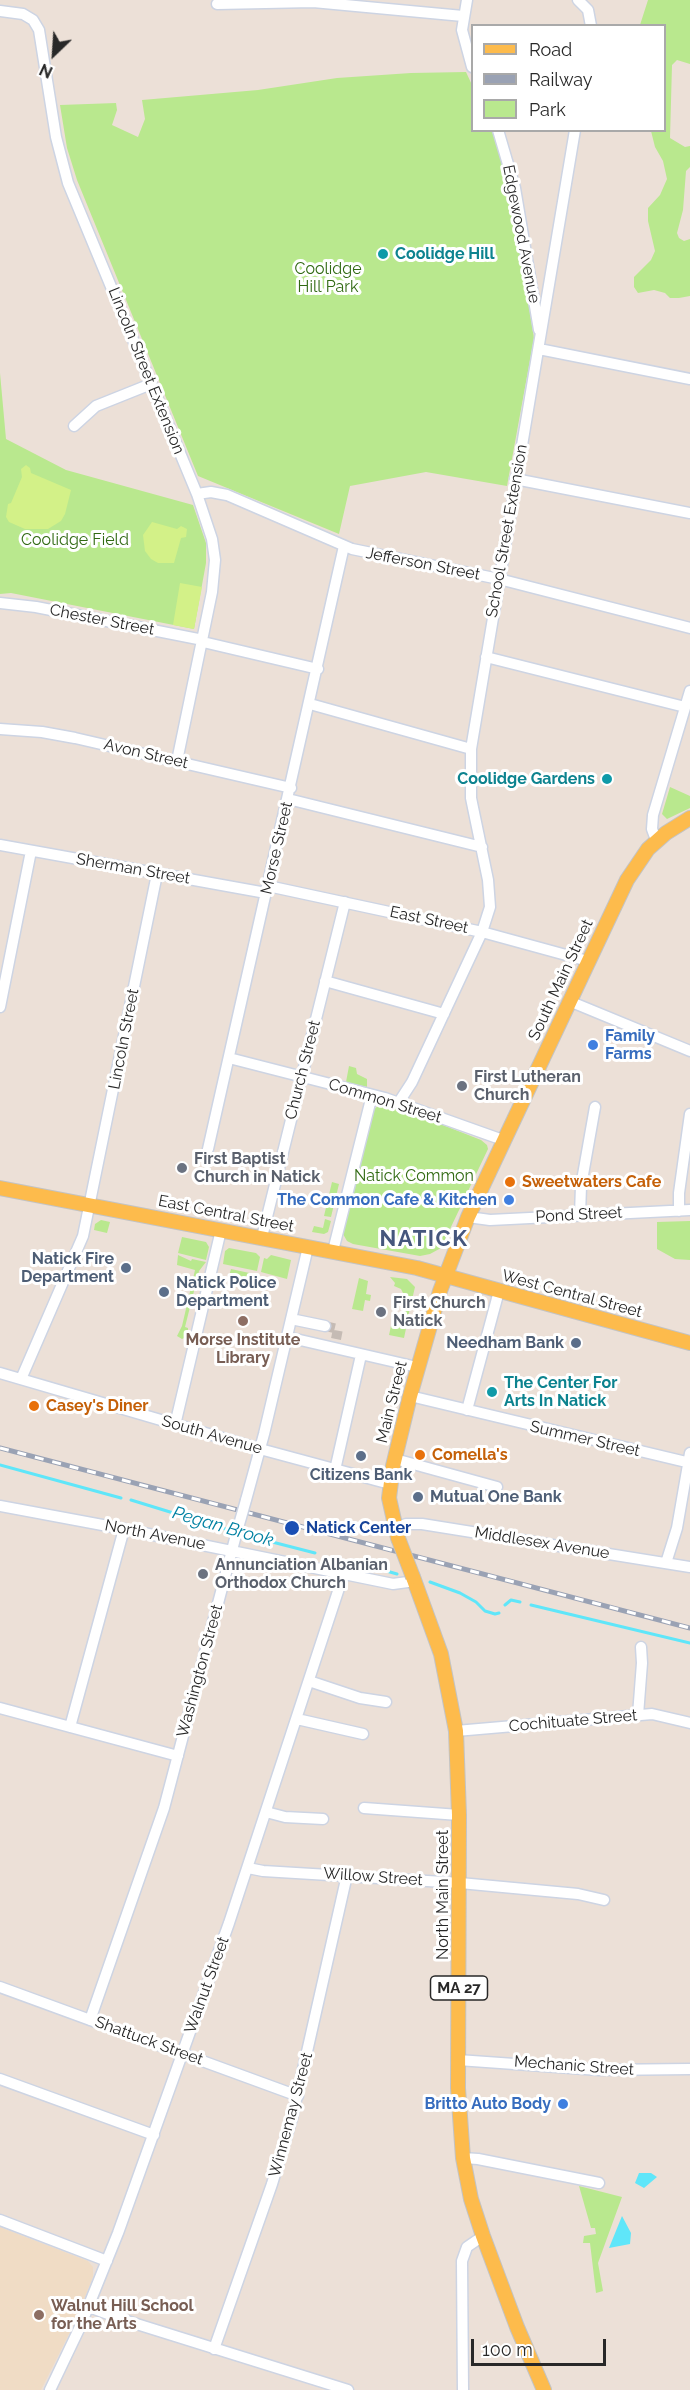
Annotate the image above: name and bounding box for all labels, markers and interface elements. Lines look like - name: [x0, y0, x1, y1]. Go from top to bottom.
- north arrow: [24, 24, 84, 84]
- legend: [471, 24, 666, 132]
- text: Road: [529, 39, 572, 60]
- text: N: [37, 60, 56, 82]
- text: Railway: [529, 69, 593, 90]
- text: Park: [529, 99, 566, 120]
- street label: Edgewood Avenue: [498, 163, 544, 305]
- place label: Coolidge Hill: [395, 244, 495, 264]
- marker: Coolidge Hill: [376, 247, 390, 261]
- park label: Coolidge Hill Park: [294, 259, 362, 297]
- street label: Lincoln Street Extension: [104, 285, 188, 457]
- street label: School Street Extension: [482, 443, 532, 619]
- park label: Coolidge Field: [21, 530, 129, 550]
- street label: Jefferson Street: [364, 544, 482, 584]
- street label: Chester Street: [48, 600, 156, 640]
- street label: Avon Street: [102, 735, 190, 773]
- place label: Coolidge Gardens: [457, 769, 595, 789]
- marker: Coolidge Gardens: [600, 772, 614, 786]
- street label: Morse Street: [257, 800, 297, 896]
- street label: Sherman Street: [75, 850, 191, 888]
- street label: East Street: [388, 902, 470, 938]
- street label: South Main Street: [525, 916, 597, 1044]
- street label: Lincoln Street: [105, 987, 143, 1091]
- street label: Church Street: [281, 1018, 325, 1122]
- place label: Family Farms: [605, 1026, 655, 1064]
- marker: Family Farms: [586, 1038, 600, 1052]
- place label: First Lutheran Church: [474, 1067, 581, 1105]
- street label: Common Street: [326, 1075, 444, 1127]
- marker: First Lutheran Church: [455, 1079, 469, 1093]
- place label: First Baptist Church in Natick: [194, 1149, 320, 1187]
- marker: First Baptist Church in Natick: [175, 1161, 189, 1175]
- park label: Natick Common: [354, 1166, 474, 1186]
- place label: Sweetwaters Cafe: [522, 1172, 661, 1192]
- marker: Sweetwaters Cafe: [503, 1175, 517, 1189]
- place label: The Common Cafe & Kitchen: [277, 1190, 497, 1210]
- street label: East Central Street: [157, 1191, 295, 1237]
- marker: The Common Cafe & Kitchen: [502, 1193, 516, 1207]
- street label: Pond Street: [535, 1203, 623, 1227]
- district label: NATICK: [380, 1226, 468, 1252]
- place label: Natick Fire Department: [21, 1249, 114, 1287]
- marker: Natick Fire Department: [119, 1261, 133, 1275]
- street label: West Central Street: [500, 1266, 644, 1322]
- place label: Natick Police Department: [176, 1273, 276, 1311]
- marker: Natick Police Department: [157, 1285, 171, 1299]
- place label: First Church Natick: [393, 1293, 486, 1331]
- marker: First Church Natick: [374, 1305, 388, 1319]
- marker: Morse Institute Library: [236, 1314, 250, 1328]
- place label: Morse Institute Library: [186, 1330, 300, 1368]
- place label: Needham Bank: [446, 1333, 564, 1353]
- marker: Needham Bank: [569, 1336, 583, 1350]
- street label: Main Street: [373, 1359, 411, 1445]
- place label: The Center For Arts In Natick: [504, 1373, 617, 1411]
- marker: The Center For Arts In Natick: [485, 1385, 499, 1399]
- place label: Casey's Diner: [46, 1396, 148, 1416]
- marker: Casey's Diner: [27, 1399, 41, 1413]
- street label: South Avenue: [160, 1411, 264, 1459]
- street label: Summer Street: [528, 1417, 642, 1461]
- place label: Comella's: [432, 1445, 508, 1465]
- marker: Comella's: [413, 1448, 427, 1462]
- marker: Citizens Bank: [354, 1449, 368, 1463]
- place label: Citizens Bank: [310, 1465, 412, 1485]
- place label: Mutual One Bank: [430, 1487, 562, 1507]
- marker: Mutual One Bank: [411, 1490, 425, 1504]
- water label: Pegan Brook: [170, 1502, 276, 1552]
- street label: North Avenue: [103, 1516, 207, 1554]
- place label: Natick Center: [306, 1518, 411, 1538]
- marker: Natick Center: [283, 1519, 301, 1537]
- street label: Middlesex Avenue: [473, 1523, 611, 1563]
- place label: Annunciation Albanian Orthodox Church: [215, 1555, 388, 1593]
- marker: Annunciation Albanian Orthodox Church: [196, 1567, 210, 1581]
- street label: Washington Street: [173, 1602, 227, 1740]
- street label: Cochituate Street: [508, 1706, 638, 1736]
- street label: North Main Street: [433, 1830, 453, 1960]
- street label: Willow Street: [323, 1864, 423, 1890]
- street label: Walnut Street: [181, 1934, 233, 2036]
- road number: MA 27: [430, 1976, 488, 2000]
- street label: Shattuck Street: [92, 2013, 206, 2069]
- street label: Winnemay Street: [265, 2050, 317, 2180]
- street label: Mechanic Street: [513, 2052, 635, 2080]
- place label: Britto Auto Body: [424, 2094, 551, 2114]
- marker: Britto Auto Body: [556, 2097, 570, 2111]
- place label: Walnut Hill School for the Arts: [51, 2296, 194, 2334]
- marker: Walnut Hill School for the Arts: [32, 2308, 46, 2322]
- scale bar: [474, 2327, 609, 2365]
- text: 100 m: [482, 2339, 533, 2360]

